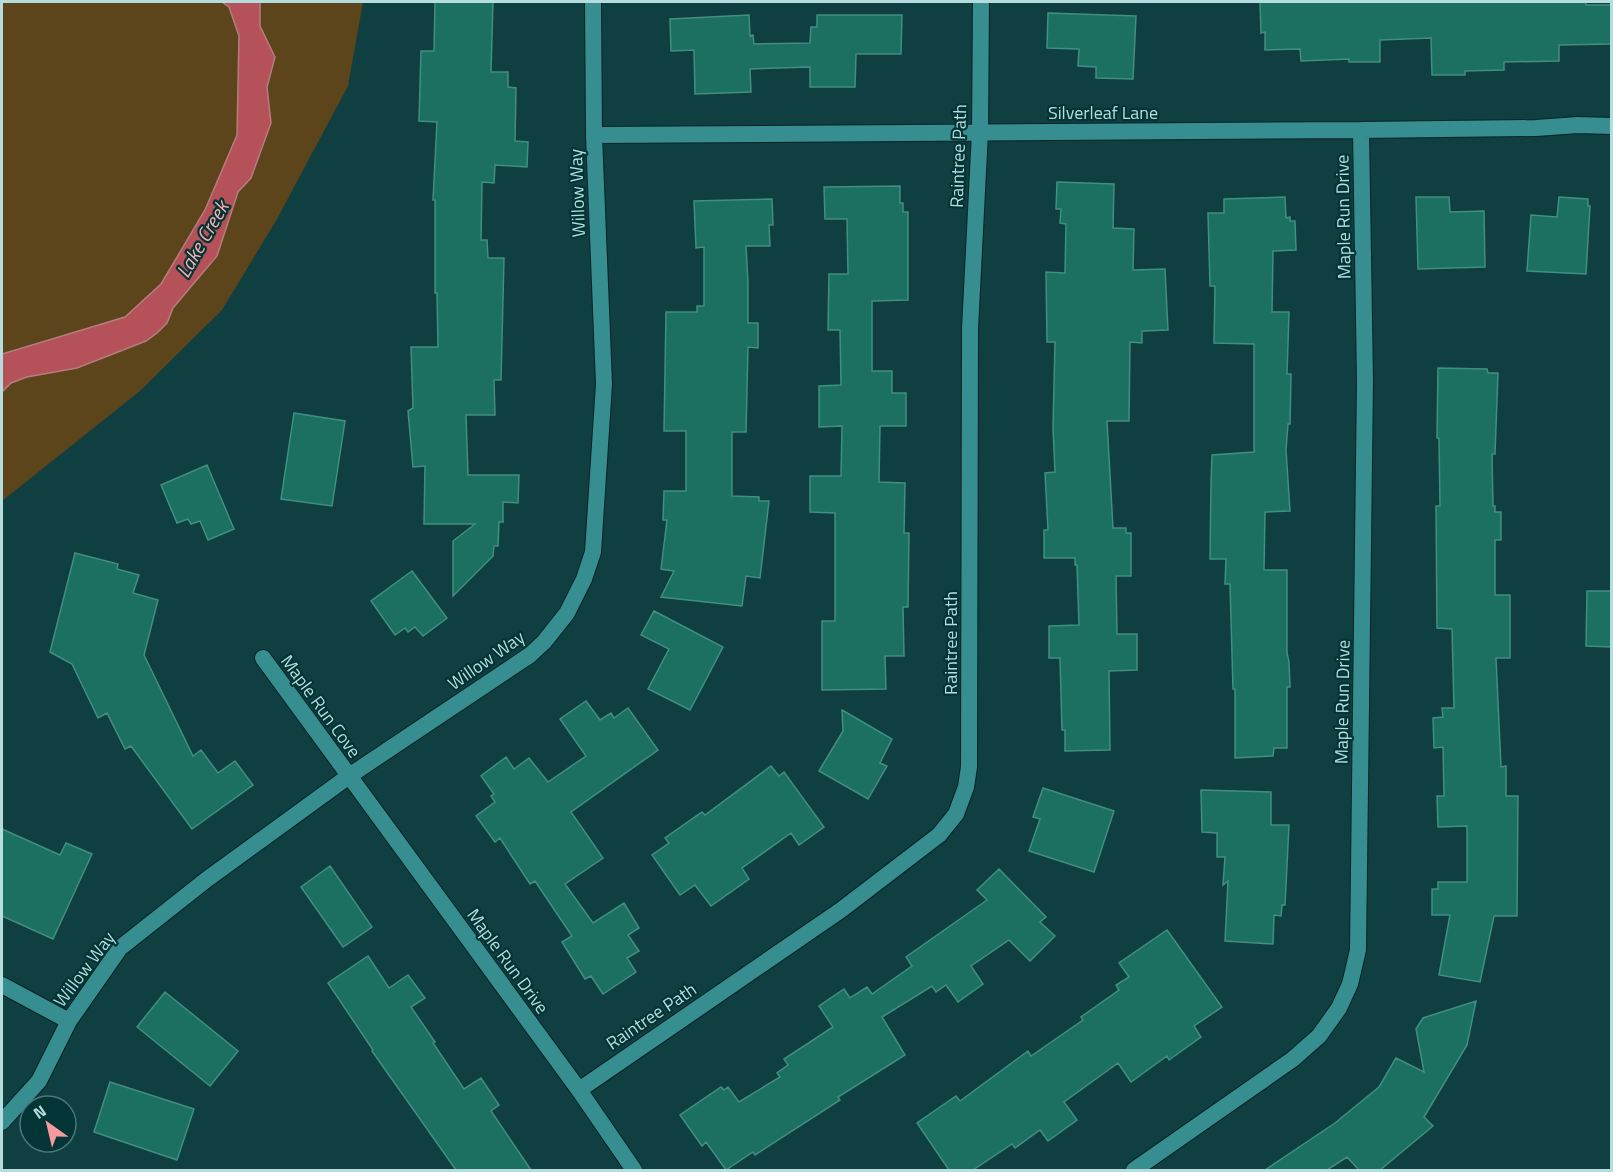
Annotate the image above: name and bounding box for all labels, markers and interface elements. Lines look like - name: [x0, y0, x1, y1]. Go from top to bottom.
- street label: Silverleaf Lane: [1048, 99, 1158, 126]
- street label: Raintree Path: [943, 104, 973, 208]
- street label: Willow Way: [562, 148, 592, 238]
- street label: Maple Run Drive: [1328, 155, 1358, 279]
- water label: Lake Creek: [168, 193, 238, 283]
- street label: Raintree Path: [937, 591, 964, 695]
- street label: Willow Way: [442, 623, 530, 696]
- street label: Maple Run Drive: [1327, 640, 1357, 764]
- street label: Maple Run Cove: [274, 649, 368, 763]
- street label: Maple Run Drive: [461, 903, 555, 1019]
- street label: Willow Way: [47, 925, 122, 1013]
- street label: Raintree Path: [600, 976, 702, 1056]
- north arrow: [18, 1094, 78, 1154]
- text: N: [28, 1099, 51, 1125]

